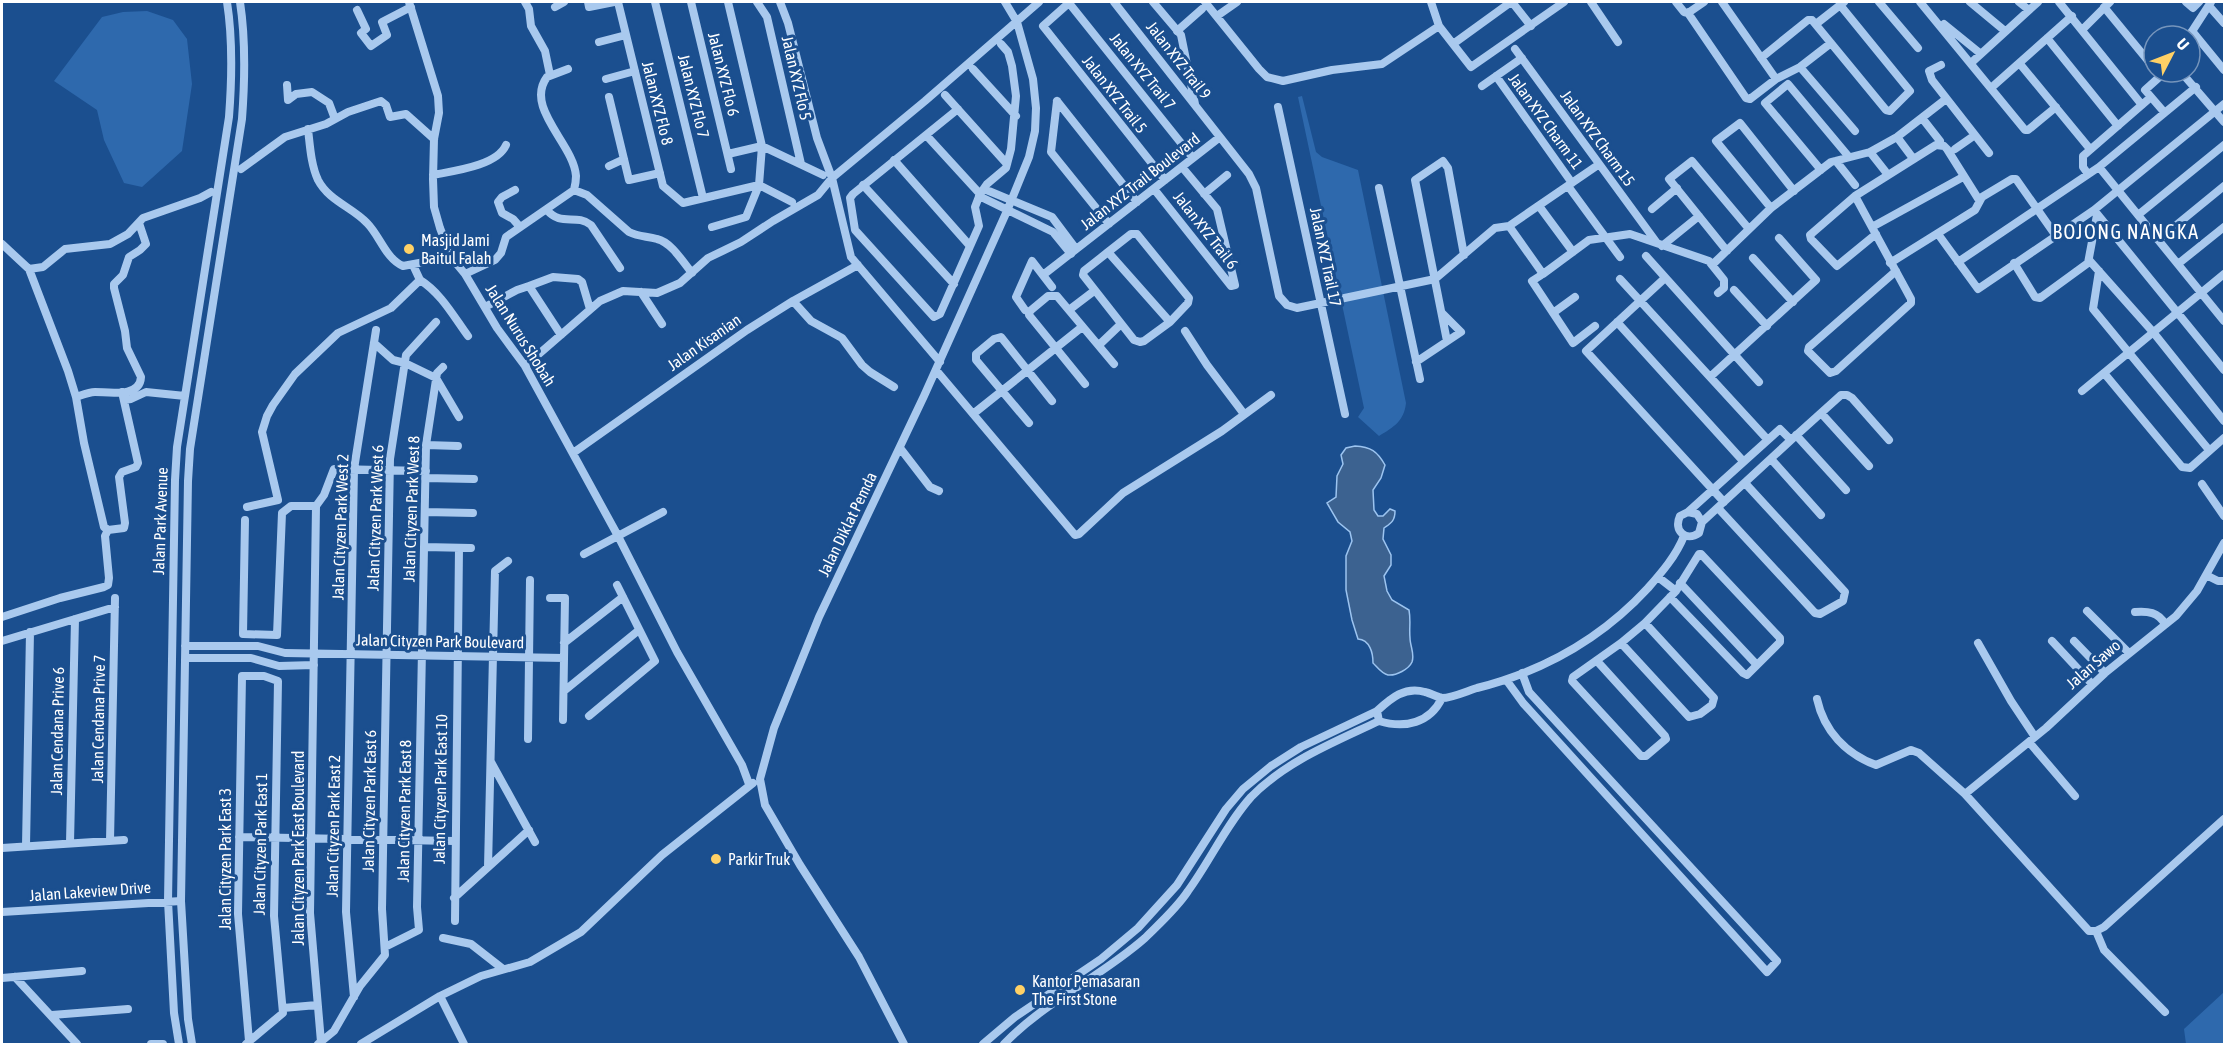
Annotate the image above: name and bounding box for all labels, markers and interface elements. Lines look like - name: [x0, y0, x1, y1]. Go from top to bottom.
- street label: Jalan XYZ Trail 9: [1143, 18, 1215, 102]
- north arrow: [2142, 24, 2202, 84]
- street label: Jalan XYZ Trail 7: [1107, 29, 1179, 113]
- street label: Jalan XYZ Flo 6: [705, 30, 743, 118]
- street label: Jalan XYZ Flo 5: [779, 34, 815, 122]
- text: U: [2173, 34, 2193, 53]
- street label: Jalan XYZ Flo 7: [675, 52, 713, 140]
- street label: Jalan XYZ Trail 5: [1079, 52, 1151, 136]
- street label: Jalan XYZ Flo 8: [639, 59, 677, 147]
- street label: Jalan XYZ Charm 11: [1505, 70, 1587, 172]
- street label: Jalan XYZ Charm 15: [1557, 87, 1639, 189]
- street label: Jalan XYZ Trail Boulevard: [1077, 129, 1203, 233]
- street label: Jalan XYZ Trail 6: [1170, 188, 1242, 272]
- street label: Jalan XYZ Trail 17: [1307, 206, 1345, 308]
- district label: BOJONG NANGKA: [2053, 220, 2199, 243]
- place label: Masjid Jami Baitul Falah: [421, 231, 491, 267]
- marker: Masjid Jami Baitul Falah: [402, 242, 416, 256]
- street label: Jalan Nurus Shobah: [483, 281, 559, 389]
- street label: Jalan Kisanian: [664, 310, 744, 374]
- street label: Jalan Cityzen Park West 8: [399, 436, 424, 582]
- street label: Jalan Cityzen Park West 6: [363, 445, 388, 591]
- street label: Jalan Cityzen Park West 2: [328, 454, 353, 600]
- street label: Jalan Park Avenue: [149, 467, 171, 575]
- street label: Jalan Diklat Pemda: [814, 469, 880, 579]
- street label: Jalan Cityzen Park Boulevard: [356, 631, 524, 652]
- street label: Jalan Sawo: [2062, 636, 2124, 692]
- street label: Jalan Cendana Prive 7: [88, 655, 108, 783]
- street label: Jalan Cendana Prive 6: [47, 667, 67, 795]
- street label: Jalan Cityzen Park East 10: [430, 714, 451, 864]
- street label: Jalan Cityzen Park East 6: [359, 730, 380, 872]
- street label: Jalan Cityzen Park East 8: [394, 740, 415, 882]
- street label: Jalan Cityzen Park East Boulevard: [289, 751, 308, 945]
- street label: Jalan Cityzen Park East 2: [323, 755, 344, 897]
- street label: Jalan Cityzen Park East 1: [250, 773, 271, 915]
- street label: Jalan Cityzen Park East 3: [216, 788, 235, 930]
- place label: Parkir Truk: [728, 850, 790, 868]
- marker: Parkir Truk: [709, 852, 723, 866]
- street label: Jalan Lakeview Drive: [29, 878, 151, 904]
- place label: Kantor Pemasaran The First Stone: [1032, 972, 1140, 1008]
- marker: Kantor Pemasaran The First Stone: [1013, 983, 1027, 997]

